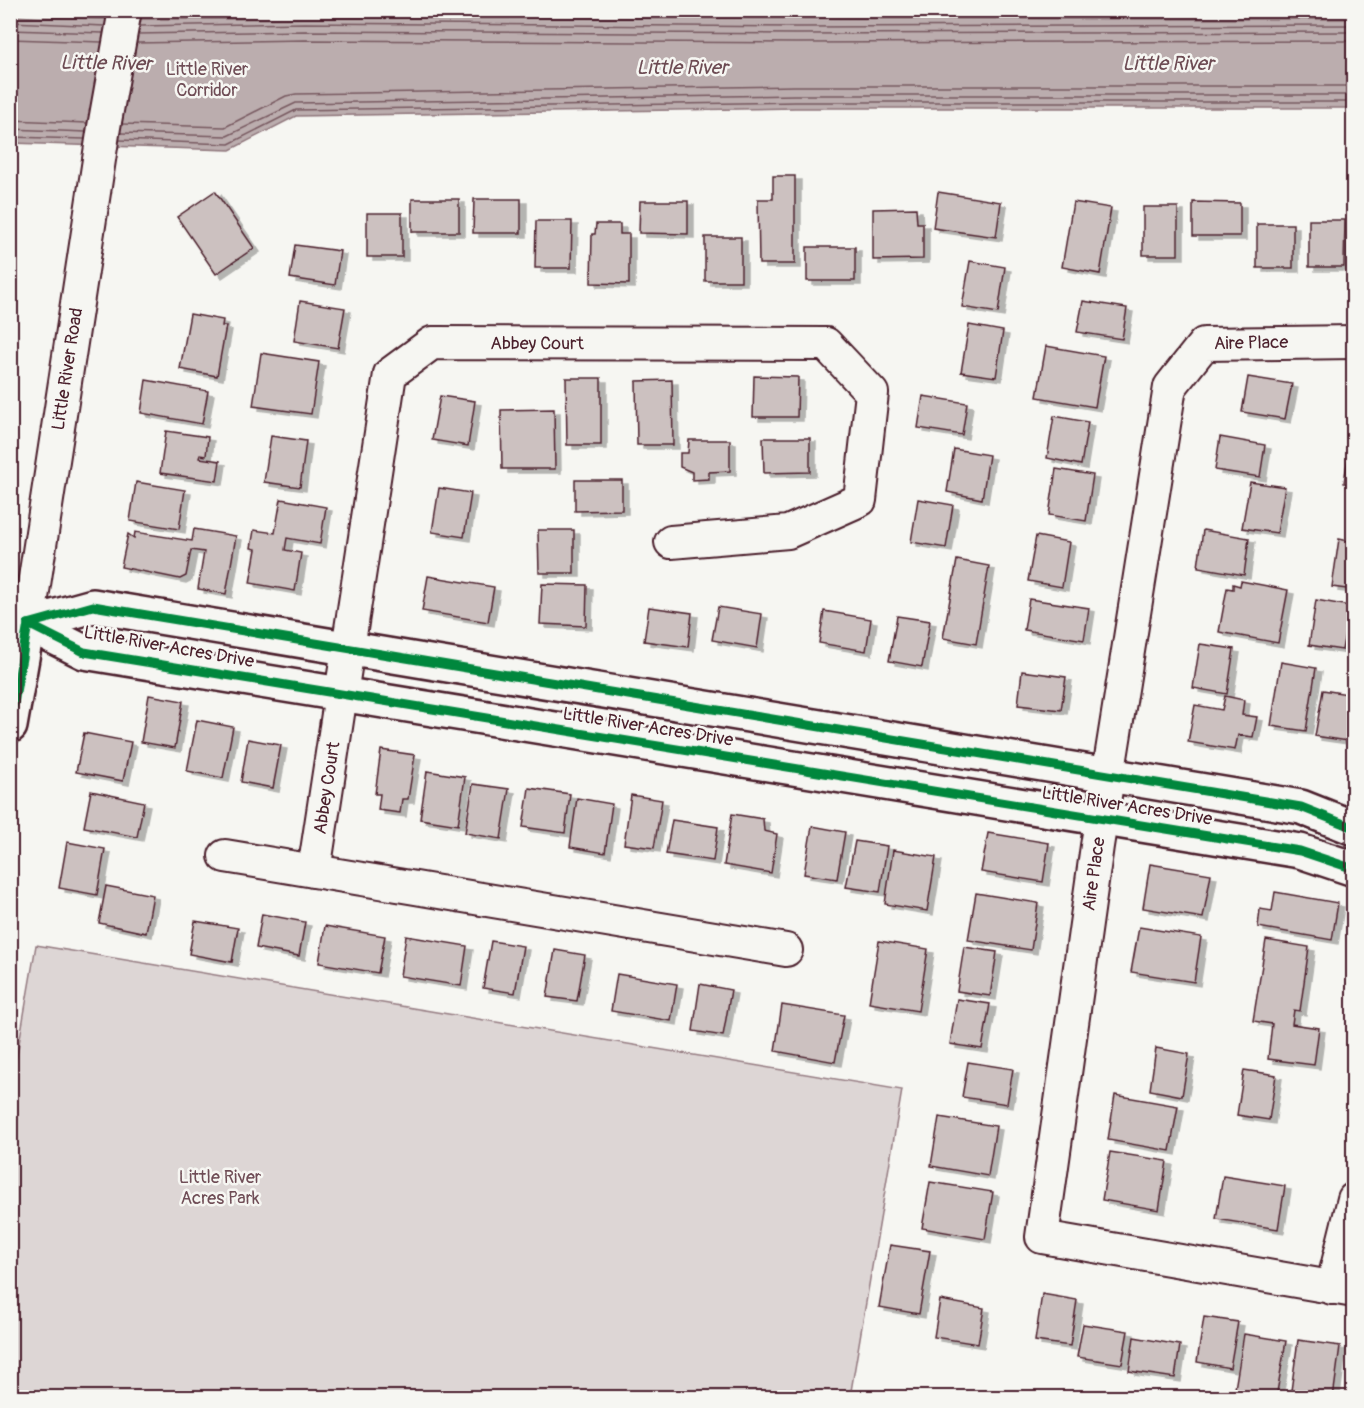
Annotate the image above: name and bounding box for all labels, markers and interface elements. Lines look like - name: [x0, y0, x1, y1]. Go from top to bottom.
- water label: Little River: [60, 50, 155, 76]
- water label: Little River: [1122, 51, 1217, 76]
- water label: Little River: [636, 55, 731, 80]
- park label: Little River Corridor: [166, 58, 249, 102]
- street label: Little River Road: [46, 306, 88, 432]
- street label: Aire Place: [1214, 331, 1288, 355]
- street label: Abbey Court: [490, 332, 584, 355]
- street label: Little River Acres Drive: [82, 621, 256, 673]
- street label: Little River Acres Drive: [561, 702, 735, 752]
- street label: Abbey Court: [308, 739, 345, 836]
- street label: Little River Acres Drive: [1040, 781, 1214, 831]
- street label: Aire Place: [1077, 835, 1111, 912]
- park label: Little River Acres Park: [179, 1166, 262, 1210]

